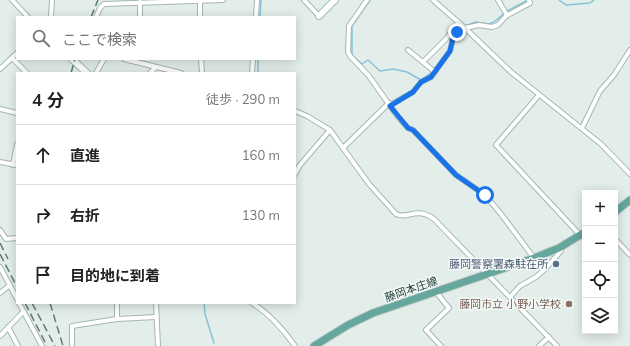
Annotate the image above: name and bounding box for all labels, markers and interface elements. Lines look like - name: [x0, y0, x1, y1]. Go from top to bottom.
- search box: [16, 16, 296, 60]
- route end: [448, 23, 466, 41]
- icon: search: [30, 27, 52, 49]
- text: ここで検索: [62, 30, 137, 49]
- text: 4 分: [32, 89, 64, 110]
- text: 徒歩 · 290 m: [206, 91, 280, 107]
- icon: ahead: [32, 144, 54, 166]
- text: 直進: [70, 146, 100, 165]
- text: 160 m: [242, 147, 280, 163]
- route start: [476, 186, 494, 204]
- map controls: [582, 190, 618, 334]
- button: +: [582, 190, 618, 226]
- icon: right: [32, 204, 54, 226]
- text: 右折: [70, 206, 100, 225]
- text: 130 m: [242, 207, 280, 223]
- button: −: [582, 226, 618, 262]
- place label: 藤岡警察署森駐在所: [449, 257, 549, 271]
- marker: 藤岡警察署森駐在所: [551, 259, 561, 269]
- button: locate: [582, 262, 618, 298]
- icon: arrive: [32, 264, 54, 286]
- text: 目的地に到着: [70, 266, 160, 285]
- street label: 藤岡本庄線: [383, 273, 439, 305]
- place label: 藤岡市立 小野小学校: [459, 297, 561, 311]
- button: layers: [582, 298, 618, 334]
- marker: 藤岡市立 小野小学校: [564, 299, 574, 309]

